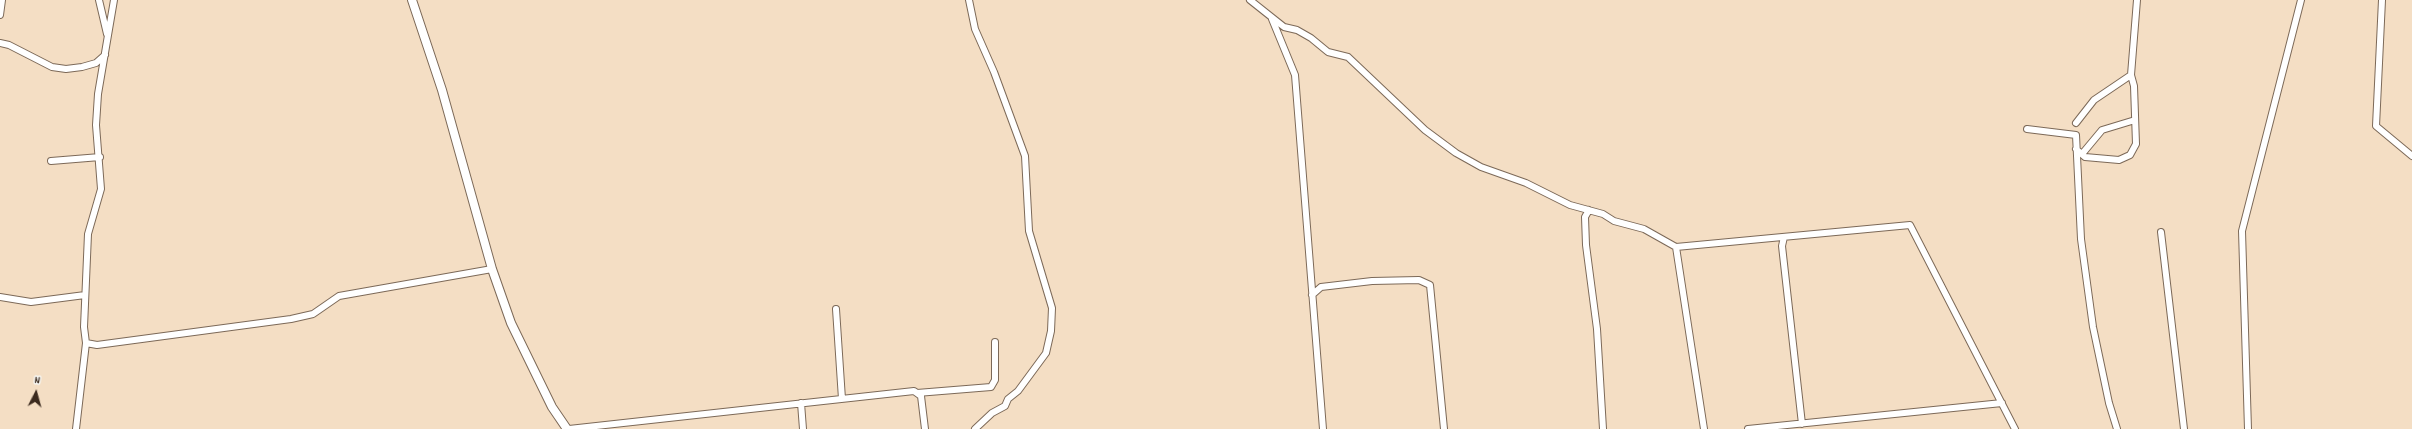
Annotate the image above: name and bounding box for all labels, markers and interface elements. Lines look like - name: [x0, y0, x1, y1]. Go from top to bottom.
- north arrow: [16, 373, 56, 413]
- text: N: [34, 373, 41, 389]

